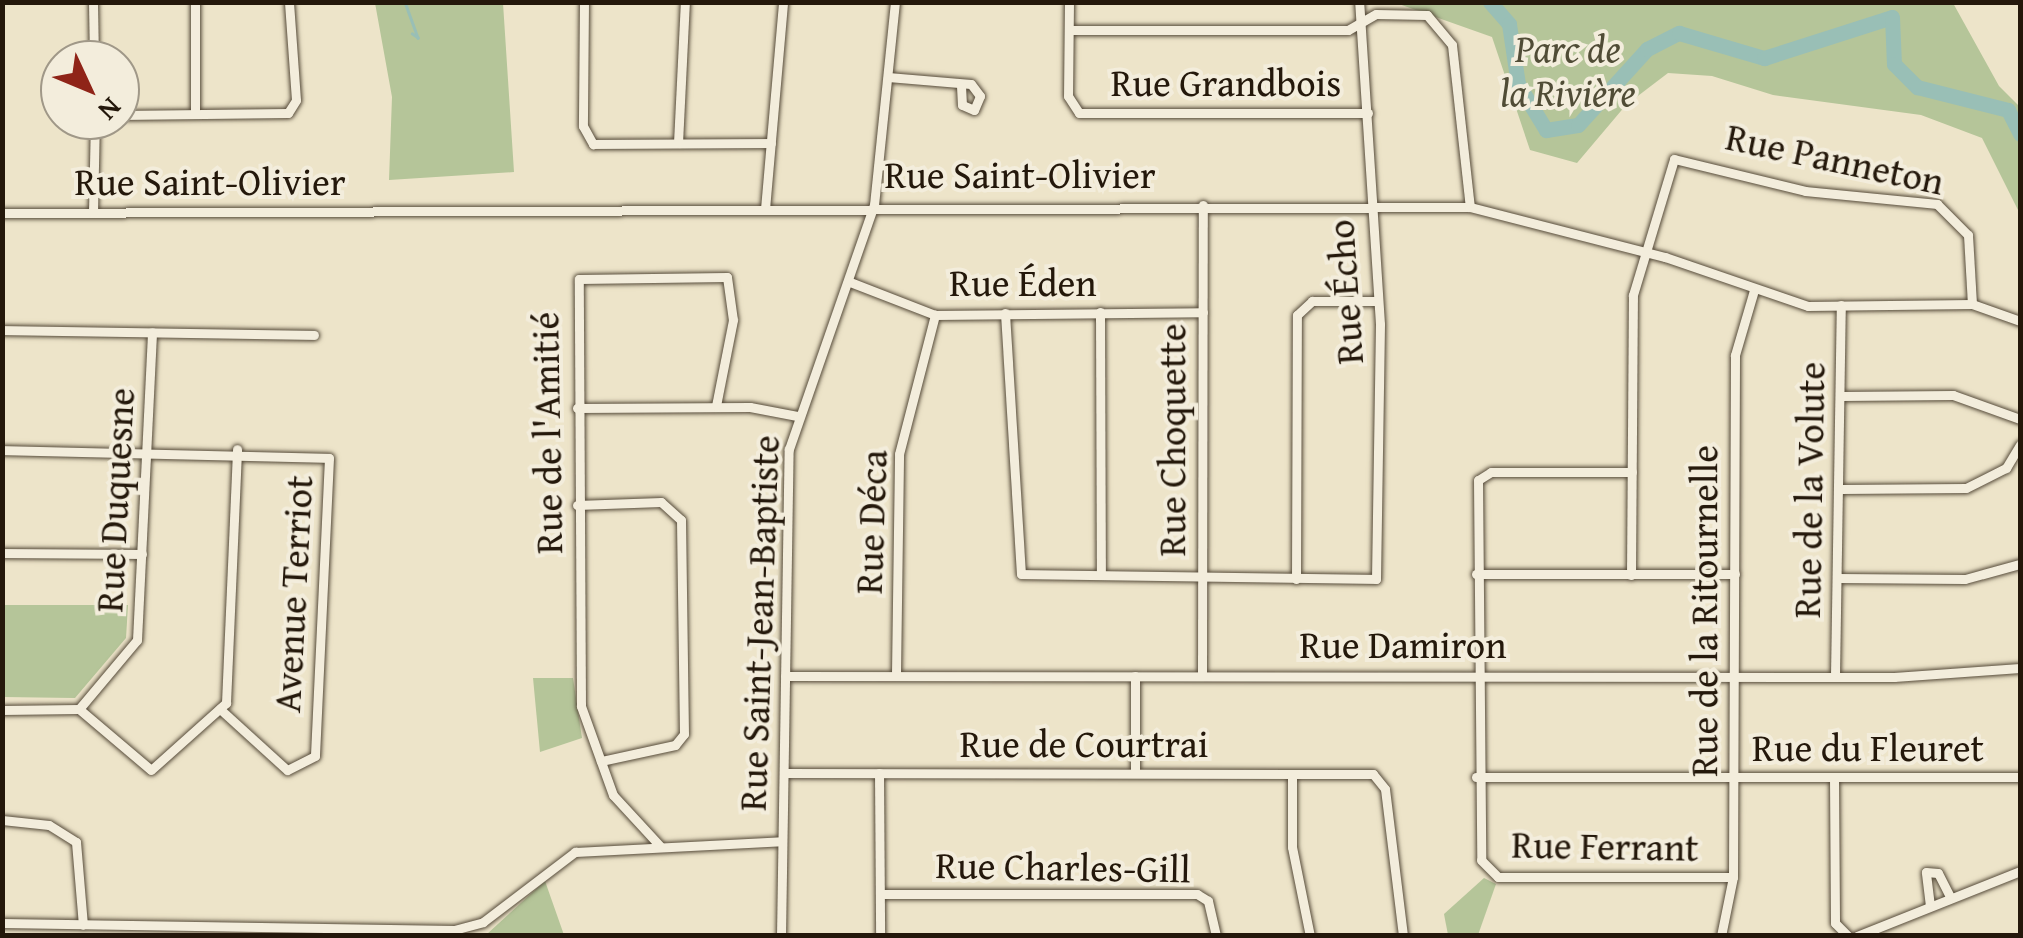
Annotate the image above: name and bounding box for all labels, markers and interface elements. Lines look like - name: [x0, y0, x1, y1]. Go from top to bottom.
- park label: Parc de la Rivière: [1500, 26, 1636, 115]
- north arrow: [40, 40, 140, 140]
- street label: Rue Grandbois: [1111, 60, 1341, 106]
- text: N: [89, 89, 132, 131]
- street label: Rue Panneton: [1722, 114, 1948, 204]
- street label: Rue Saint-Olivier: [884, 152, 1156, 198]
- street label: Rue Saint-Olivier: [74, 159, 346, 205]
- street label: Rue Écho: [1317, 218, 1373, 366]
- street label: Rue Éden: [949, 260, 1097, 306]
- street label: Rue de l'Amitié: [522, 312, 572, 554]
- street label: Rue Choquette: [1149, 323, 1195, 557]
- street label: Rue de la Volute: [1784, 361, 1834, 619]
- street label: Rue Duquesne: [86, 387, 144, 613]
- street label: Rue Saint-Jean-Baptiste: [730, 434, 788, 812]
- street label: Rue de la Ritournelle: [1681, 445, 1727, 777]
- street label: Rue Déca: [846, 449, 896, 595]
- street label: Avenue Terriot: [264, 474, 322, 714]
- street label: Rue Damiron: [1299, 622, 1507, 668]
- street label: Rue de Courtrai: [960, 721, 1208, 767]
- street label: Rue du Fleuret: [1752, 725, 1984, 771]
- street label: Rue Ferrant: [1511, 822, 1699, 870]
- street label: Rue Charles-Gill: [935, 842, 1191, 892]

